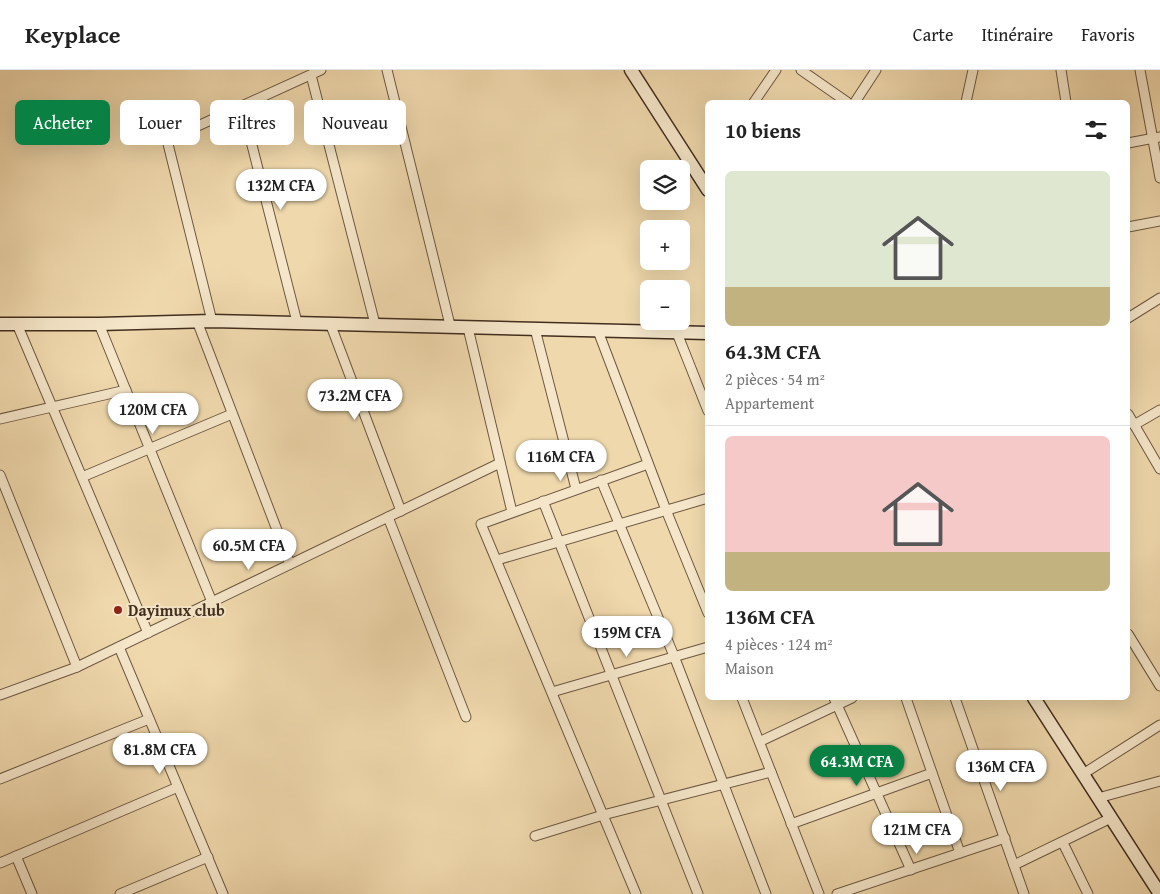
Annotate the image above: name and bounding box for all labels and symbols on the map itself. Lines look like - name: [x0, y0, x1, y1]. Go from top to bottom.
- pin: 132M CFA: [229, 168, 333, 211]
- pin: 73.2M CFA: [298, 378, 412, 421]
- pin: 120M CFA: [101, 392, 205, 435]
- pin: 116M CFA: [509, 440, 613, 482]
- pin: 60.5M CFA: [192, 528, 306, 571]
- place label: Dayimux club: [128, 598, 225, 622]
- marker: Dayimux club: [112, 604, 124, 616]
- pin: 159M CFA: [575, 616, 679, 658]
- pin: 81.8M CFA: [103, 732, 217, 775]
- pin: 64.3M CFA: [800, 744, 914, 787]
- pin: 136M CFA: [949, 750, 1053, 792]
- pin: 121M CFA: [865, 812, 969, 855]

